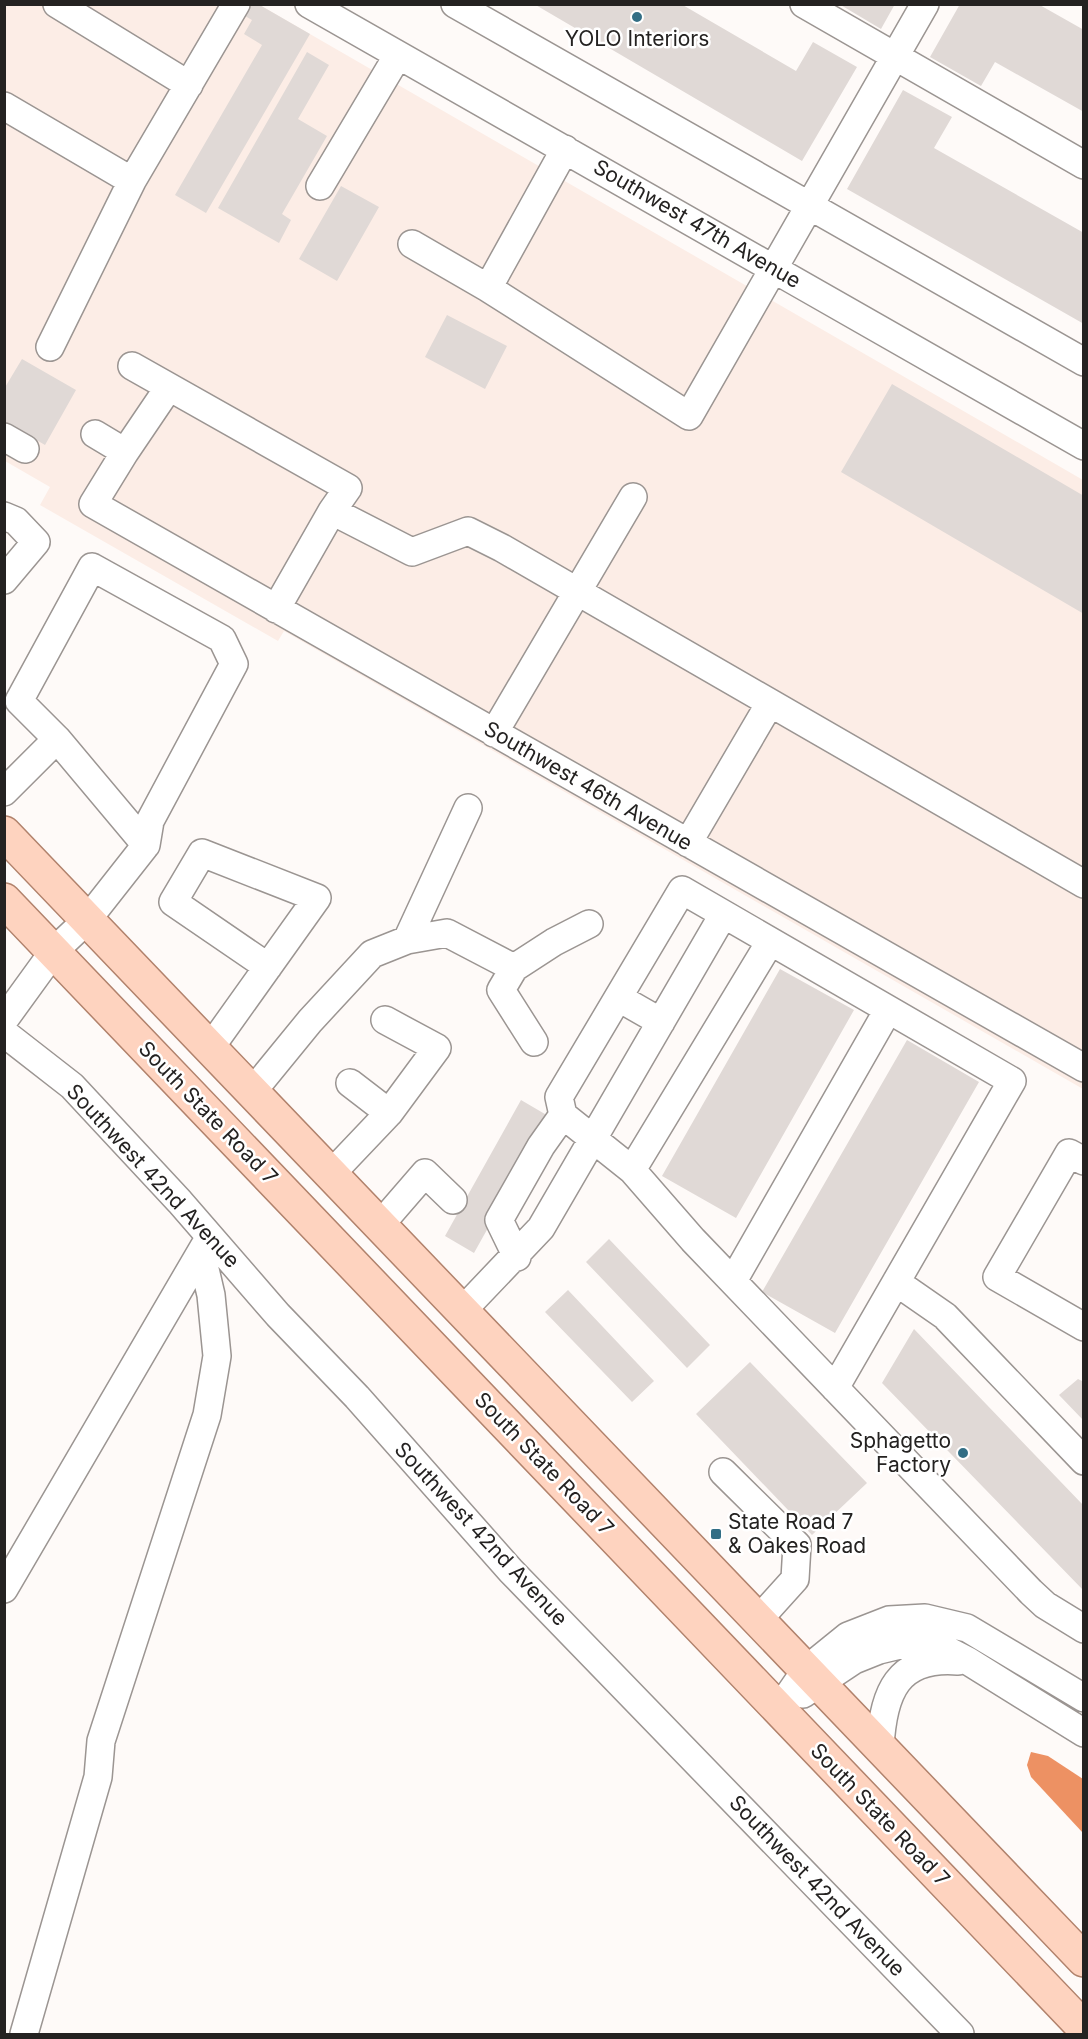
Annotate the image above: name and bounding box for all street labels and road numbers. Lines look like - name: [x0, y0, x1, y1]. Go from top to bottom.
- street label: Southwest 47th Avenue: [589, 154, 805, 293]
- street label: Southwest 46th Avenue: [480, 716, 697, 855]
- street label: South State Road 7: [134, 1036, 283, 1189]
- street label: Southwest 42nd Avenue: [62, 1079, 245, 1273]
- street label: South State Road 7: [470, 1387, 619, 1540]
- street label: Southwest 42nd Avenue: [390, 1437, 573, 1631]
- street label: South State Road 7: [806, 1738, 955, 1891]
- street label: Southwest 42nd Avenue: [724, 1790, 910, 1981]

